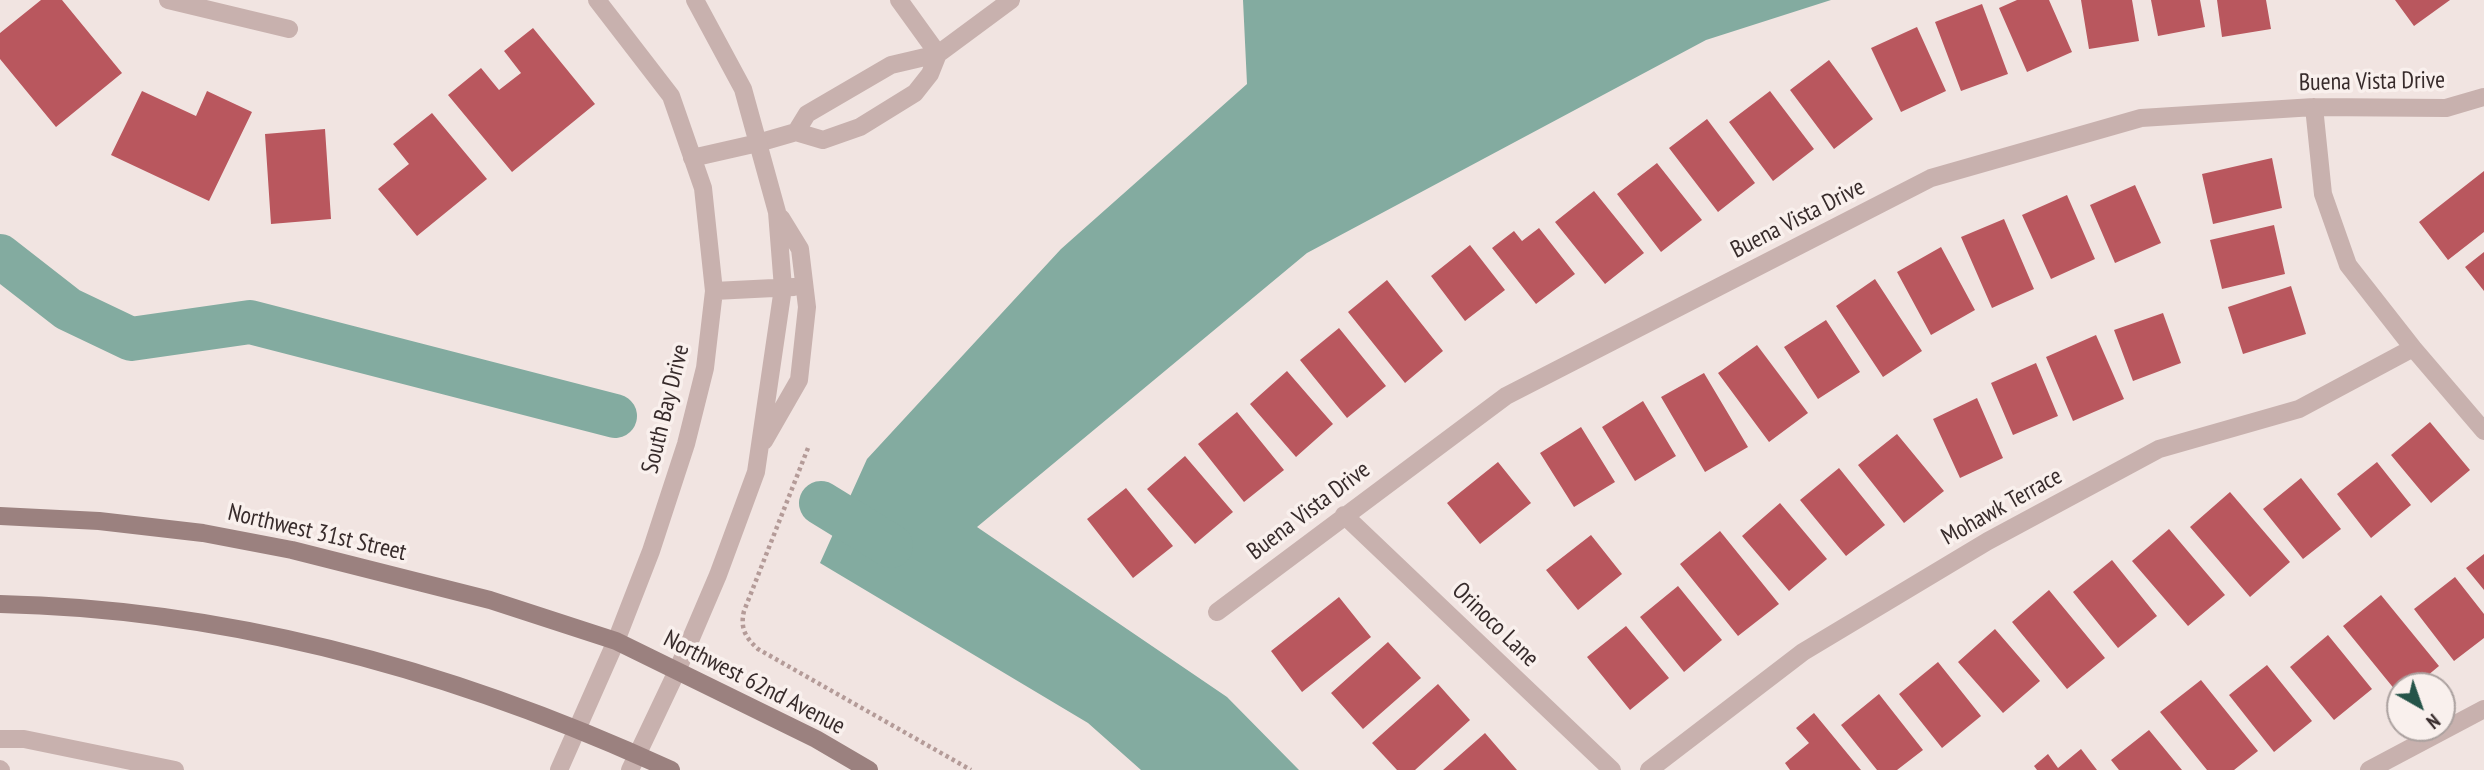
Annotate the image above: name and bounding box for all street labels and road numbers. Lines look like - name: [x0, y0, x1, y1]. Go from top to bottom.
- street label: Buena Vista Drive: [2299, 66, 2445, 98]
- street label: Buena Vista Drive: [1726, 173, 1870, 265]
- street label: South Bay Drive: [636, 342, 696, 476]
- street label: Buena Vista Drive: [1242, 456, 1376, 566]
- street label: Mohawk Terrace: [1937, 462, 2067, 552]
- street label: Northwest 31st Street: [225, 498, 409, 568]
- street label: Orinoco Lane: [1446, 577, 1544, 673]
- street label: Northwest 62nd Avenue: [659, 625, 849, 741]

